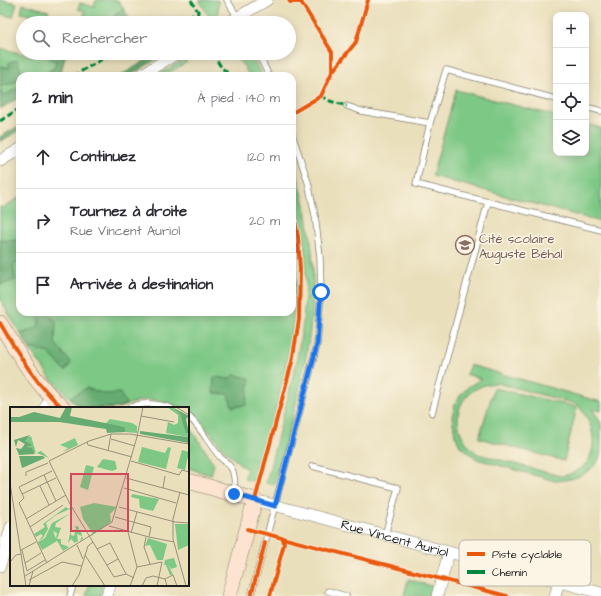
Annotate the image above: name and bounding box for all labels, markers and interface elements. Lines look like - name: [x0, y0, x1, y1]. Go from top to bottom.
- map controls: [553, 12, 589, 156]
- button: +: [553, 12, 589, 48]
- search box: [16, 16, 296, 60]
- icon: search: [30, 27, 52, 49]
- text: Rechercher: [62, 28, 147, 49]
- button: −: [553, 48, 589, 84]
- button: locate: [553, 84, 589, 120]
- text: 2 min: [32, 86, 73, 110]
- text: À pied · 140 m: [197, 89, 280, 107]
- button: layers: [553, 120, 589, 156]
- icon: ahead: [32, 146, 54, 168]
- text: Continuez: [70, 146, 136, 167]
- text: 120 m: [247, 148, 280, 166]
- text: Tournez à droite: [70, 201, 187, 222]
- icon: right: [32, 210, 54, 232]
- text: 20 m: [249, 212, 280, 230]
- text: Rue Vincent Auriol: [70, 222, 180, 240]
- place label: Cité scolaire Auguste Béhal: [479, 230, 563, 264]
- school or university icon: Cité scolaire Auguste Béhal: [454, 234, 476, 256]
- icon: arrive: [32, 274, 54, 296]
- text: Arrivée à destination: [70, 274, 213, 295]
- route start: [312, 283, 330, 301]
- inset map: [10, 407, 189, 586]
- route end: [225, 485, 243, 503]
- street label: Rue Vincent Auriol: [339, 516, 450, 562]
- legend: [459, 540, 591, 586]
- text: Piste cyclable: [492, 547, 562, 563]
- text: Chemin: [492, 565, 527, 580]

